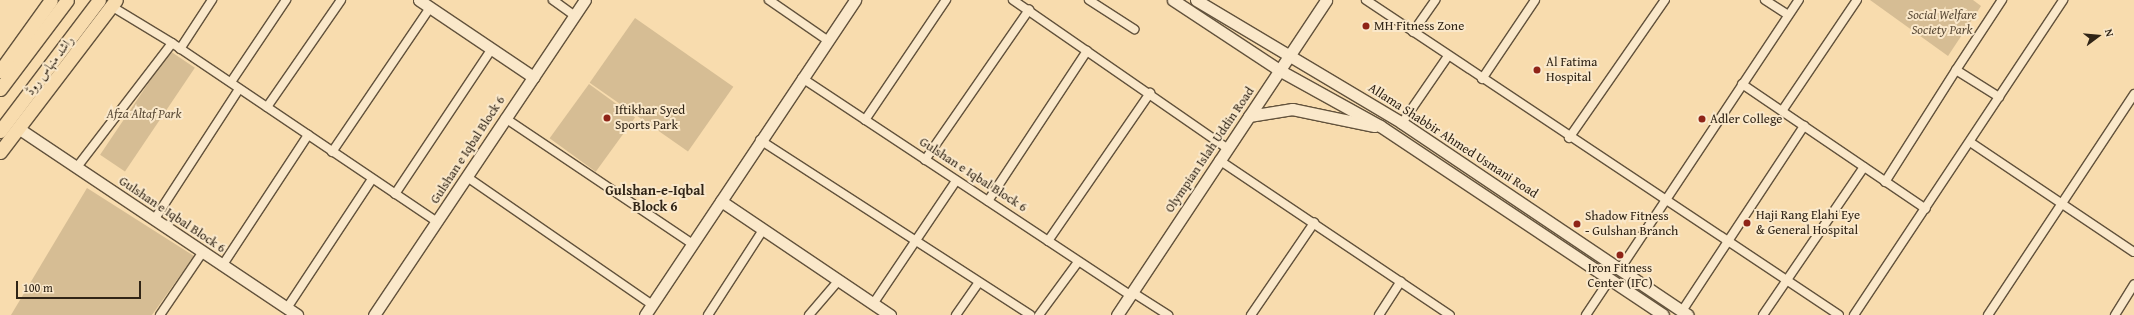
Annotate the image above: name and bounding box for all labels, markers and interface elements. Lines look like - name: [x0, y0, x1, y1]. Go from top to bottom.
- park label: Social Welfare Society Park: [1907, 8, 1977, 39]
- north arrow: [2078, 16, 2118, 56]
- place label: MH Fitness Zone: [1374, 18, 1464, 34]
- marker: MH Fitness Zone: [1361, 21, 1371, 31]
- text: N: [2101, 27, 2118, 38]
- street label: راشد منہاس روڈ: [23, 33, 77, 99]
- place label: Al Fatima Hospital: [1546, 55, 1597, 86]
- marker: Al Fatima Hospital: [1531, 64, 1543, 76]
- street label: Allama Shabbir Ahmed Usmani Road: [1365, 80, 1541, 202]
- street label: Olympian Islah Uddin Road: [1162, 84, 1258, 216]
- street label: Gulshan e Iqbal Block 6: [427, 93, 509, 207]
- place label: Iftikhar Syed Sports Park: [615, 103, 685, 134]
- park label: Afza Altaf Park: [107, 106, 181, 122]
- place label: Adler College: [1710, 111, 1782, 127]
- marker: Iftikhar Syed Sports Park: [602, 113, 612, 123]
- marker: Adler College: [1697, 114, 1707, 124]
- street label: Gulshan e Iqbal Block 6: [916, 134, 1030, 216]
- street label: Gulshan e Iqbal Block 6: [116, 174, 228, 256]
- district label: Gulshan-e-Iqbal Block 6: [605, 182, 705, 214]
- place label: Haji Rang Elahi Eye & General Hospital: [1756, 208, 1860, 239]
- place label: Shadow Fitness - Gulshan Branch: [1585, 209, 1678, 240]
- marker: Haji Rang Elahi Eye & General Hospital: [1741, 217, 1753, 229]
- marker: Shadow Fitness - Gulshan Branch: [1572, 219, 1582, 229]
- marker: Iron Fitness Center (IFC): [1615, 250, 1625, 260]
- place label: Iron Fitness Center (IFC): [1587, 261, 1653, 292]
- scale bar: [18, 273, 143, 299]
- text: 100 m: [23, 279, 53, 296]

